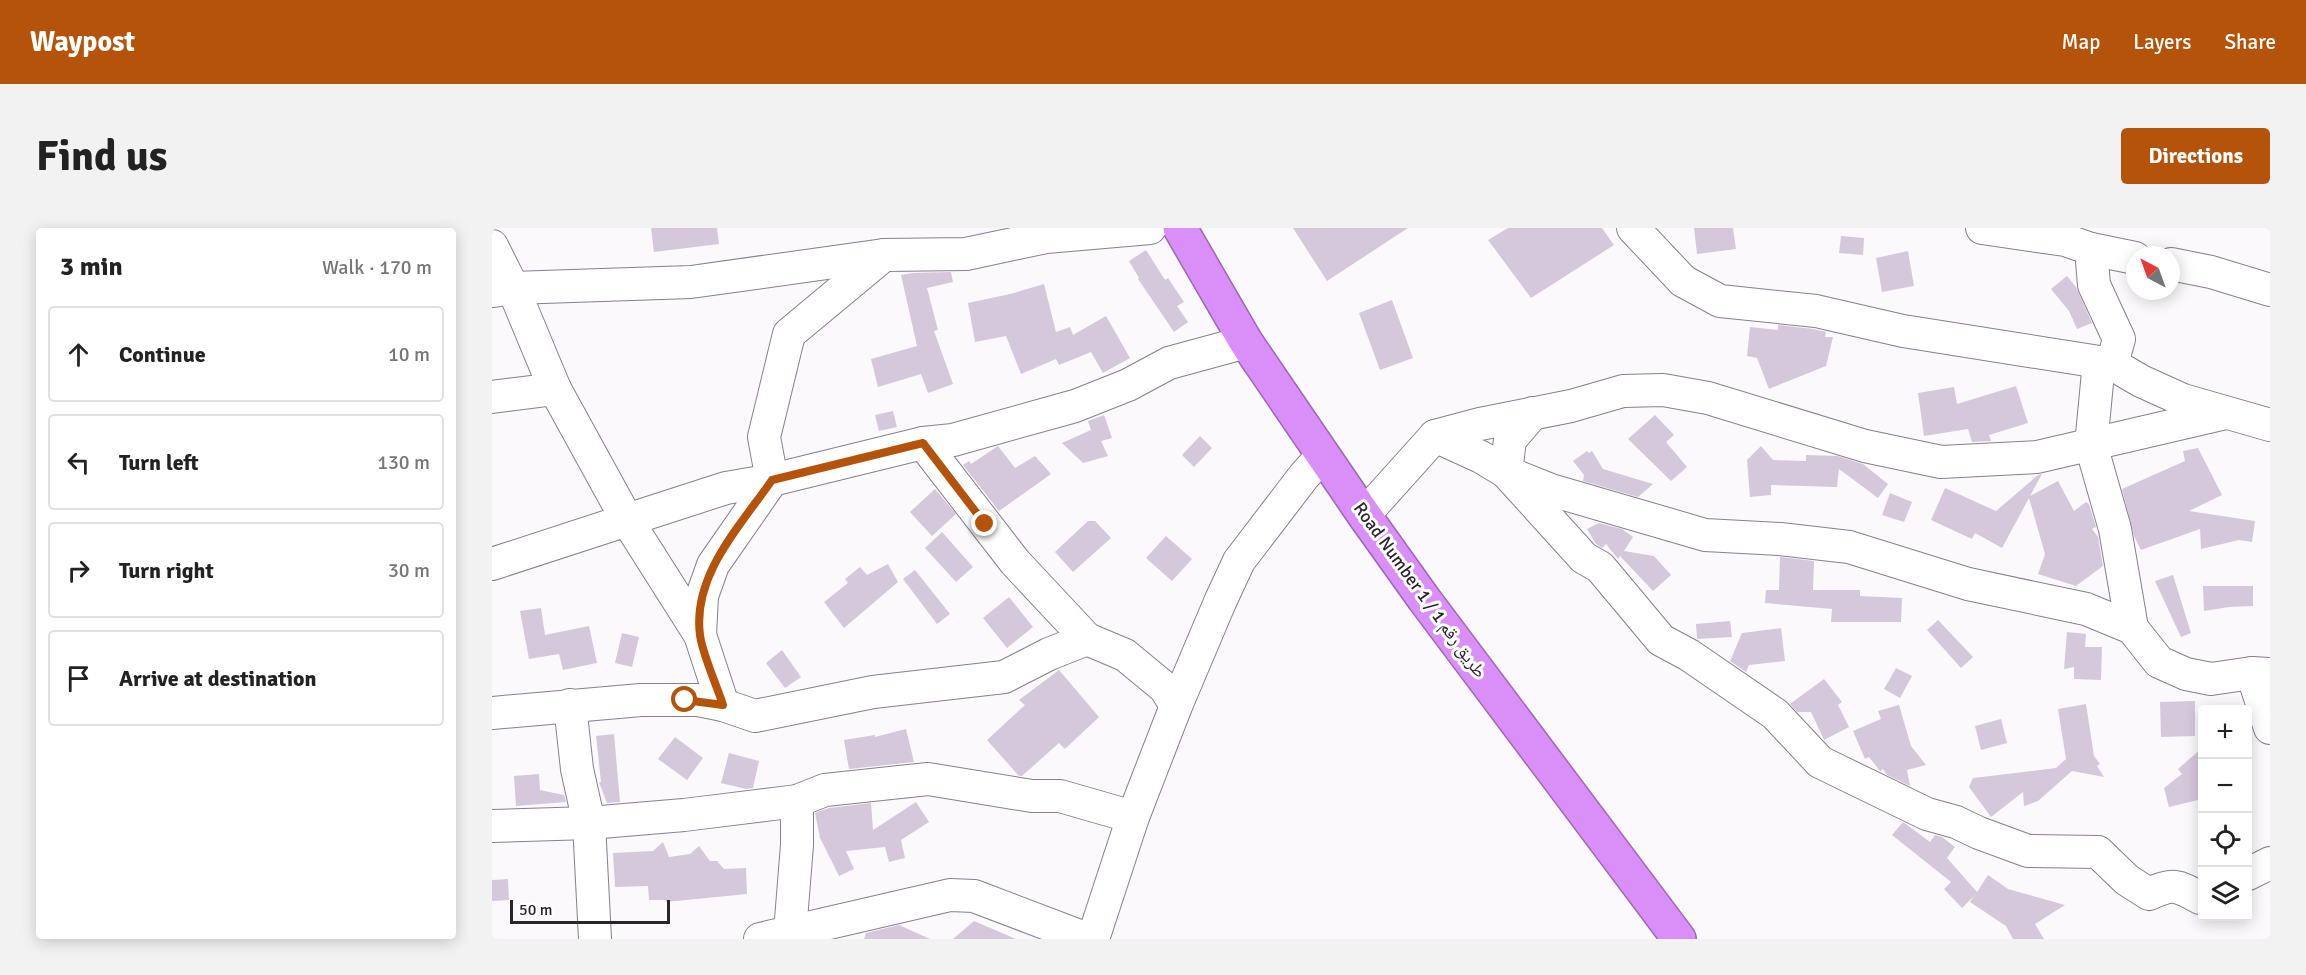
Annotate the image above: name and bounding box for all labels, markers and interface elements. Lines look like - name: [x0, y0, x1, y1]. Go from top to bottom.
- text: Waypost: [30, 25, 135, 59]
- text: Map: [2062, 29, 2100, 55]
- text: Layers: [2133, 29, 2191, 55]
- text: Share: [2224, 29, 2276, 55]
- button: Directions: [2121, 128, 2270, 184]
- text: Find us: [36, 131, 167, 182]
- north arrow: [2126, 246, 2180, 300]
- text: 3 min: [60, 251, 123, 283]
- text: Walk · 170 m: [322, 255, 432, 280]
- icon: ahead: [62, 338, 95, 371]
- text: Continue: [119, 341, 206, 368]
- text: 10 m: [388, 342, 430, 367]
- icon: left: [62, 446, 95, 479]
- text: Turn left: [119, 449, 199, 476]
- text: 130 m: [377, 450, 430, 475]
- street label: Road Number 1 / طريق رقم 1: [1348, 498, 1491, 683]
- route end: [971, 510, 997, 536]
- icon: right: [62, 554, 95, 587]
- text: Turn right: [119, 557, 214, 584]
- text: 30 m: [388, 558, 430, 583]
- icon: arrive: [62, 662, 95, 695]
- text: Arrive at destination: [119, 665, 316, 692]
- route start: [671, 686, 697, 712]
- map controls: [2198, 705, 2252, 921]
- button: +: [2198, 705, 2252, 759]
- button: −: [2198, 759, 2252, 813]
- button: locate: [2198, 813, 2252, 867]
- button: layers: [2198, 867, 2252, 921]
- scale bar: [510, 897, 670, 924]
- text: 50 m: [519, 900, 553, 920]

